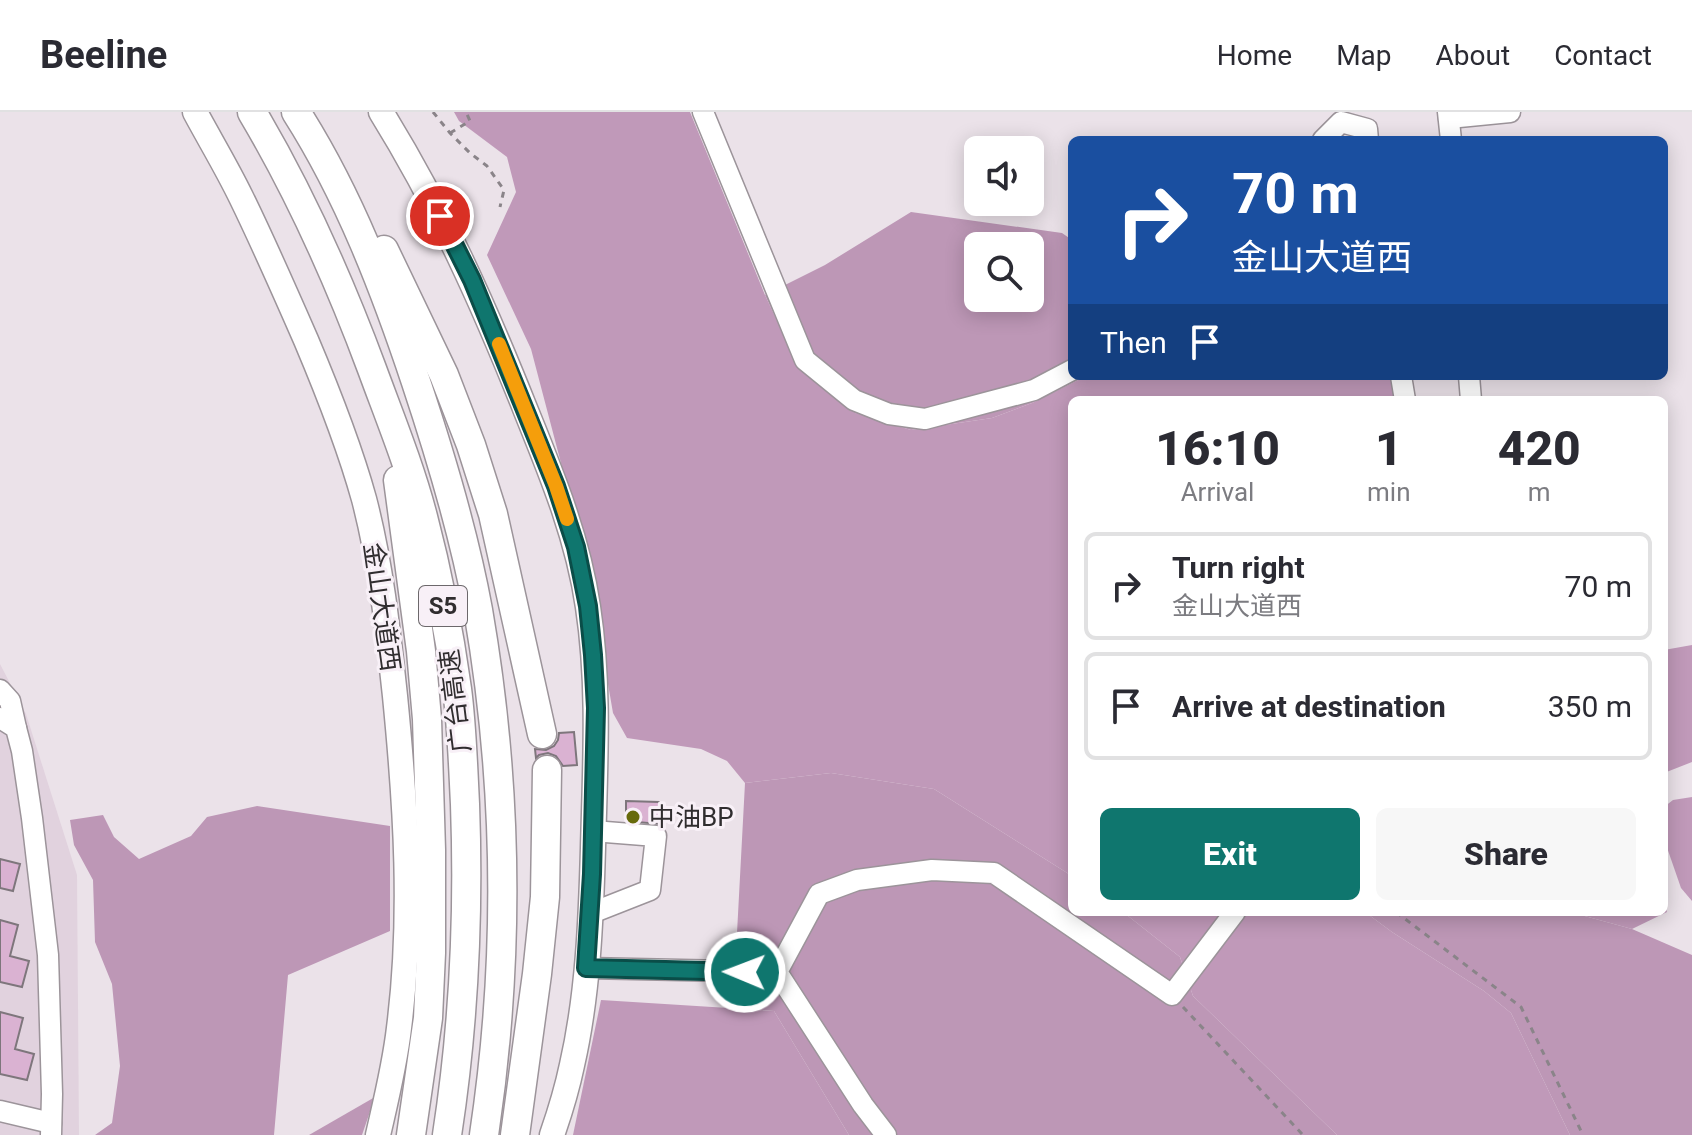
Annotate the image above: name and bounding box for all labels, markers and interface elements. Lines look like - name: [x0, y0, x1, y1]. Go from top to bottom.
- text: Beeline: [40, 33, 167, 77]
- text: Home: [1217, 39, 1292, 72]
- text: Map: [1336, 39, 1392, 72]
- text: About: [1436, 39, 1510, 72]
- text: Contact: [1554, 39, 1652, 72]
- map controls: [964, 136, 1044, 312]
- button: sound: [964, 136, 1044, 216]
- text: 70 m: [1232, 161, 1359, 227]
- icon: right: [1100, 168, 1204, 272]
- pin: [406, 182, 474, 250]
- icon: arrive: [418, 194, 462, 238]
- button: search: [964, 232, 1044, 312]
- text: 金山大道西: [1232, 237, 1412, 279]
- icon: arrive: [1183, 320, 1227, 364]
- text: Then: [1100, 325, 1167, 360]
- text: 16:10: [1155, 420, 1280, 477]
- text: 1: [1375, 420, 1403, 477]
- text: 420: [1498, 420, 1581, 477]
- text: Arrival: [1181, 477, 1254, 507]
- text: min: [1367, 477, 1411, 507]
- text: m: [1528, 477, 1551, 507]
- street label: 金山大道西: [358, 541, 406, 673]
- text: Turn right: [1172, 550, 1305, 585]
- icon: right: [1104, 564, 1148, 608]
- text: 70 m: [1565, 569, 1632, 604]
- road number: S5: [419, 586, 467, 626]
- text: 金山大道西: [1172, 591, 1302, 621]
- street label: 广台高速: [434, 648, 476, 754]
- icon: arrive: [1104, 684, 1148, 728]
- text: Arrive at destination: [1172, 689, 1446, 724]
- text: 350 m: [1548, 689, 1632, 724]
- place label: 中油BP: [649, 802, 734, 832]
- marker: 中油BP: [624, 808, 642, 826]
- button: Exit: [1100, 808, 1360, 900]
- button: Share: [1376, 808, 1636, 900]
- position arrow: [703, 930, 787, 1014]

